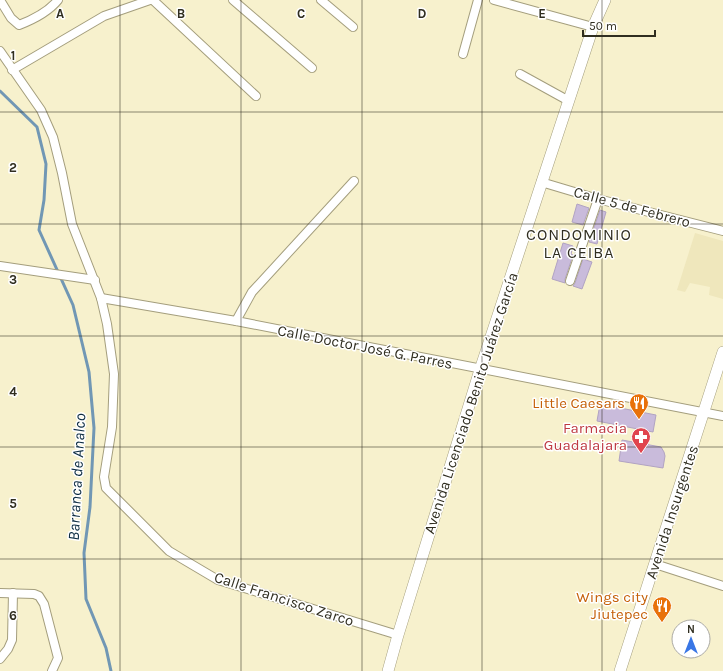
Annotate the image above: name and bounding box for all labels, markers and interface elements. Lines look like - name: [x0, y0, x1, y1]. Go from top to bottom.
- text: A: [56, 6, 64, 21]
- text: B: [177, 6, 185, 21]
- text: C: [297, 6, 305, 21]
- text: D: [418, 6, 427, 21]
- text: E: [538, 6, 546, 21]
- scale bar: [583, 12, 655, 38]
- text: 50 m: [589, 19, 617, 33]
- text: 1: [11, 48, 15, 63]
- text: 2: [9, 160, 17, 175]
- street label: Calle 5 de Febrero: [572, 183, 692, 231]
- district label: CONDOMINIO LA CEIBA: [526, 225, 632, 262]
- street label: Avenida Licenciado Benito Juárez García: [420, 270, 522, 536]
- text: 3: [9, 272, 17, 287]
- street label: Calle Doctor José G. Parres: [276, 321, 454, 373]
- text: 4: [9, 384, 17, 399]
- restaurant icon: Little Caesars: [628, 392, 650, 420]
- place label: Little Caesars: [532, 394, 625, 412]
- water label: Barranca de Analco: [64, 413, 89, 541]
- place label: Farmacia Guadalajara: [544, 419, 627, 454]
- pharmacy icon: Farmacia Guadalajara: [630, 426, 652, 454]
- street label: Avenida Insurgentes: [642, 443, 702, 581]
- text: 5: [9, 496, 17, 511]
- street label: Calle Francisco Zarco: [212, 568, 356, 630]
- place label: Wings city Jiutepec: [576, 588, 648, 623]
- restaurant icon: Wings city Jiutepec: [651, 595, 673, 623]
- text: 6: [9, 608, 17, 623]
- north arrow: [671, 619, 711, 659]
- text: N: [687, 623, 695, 636]

